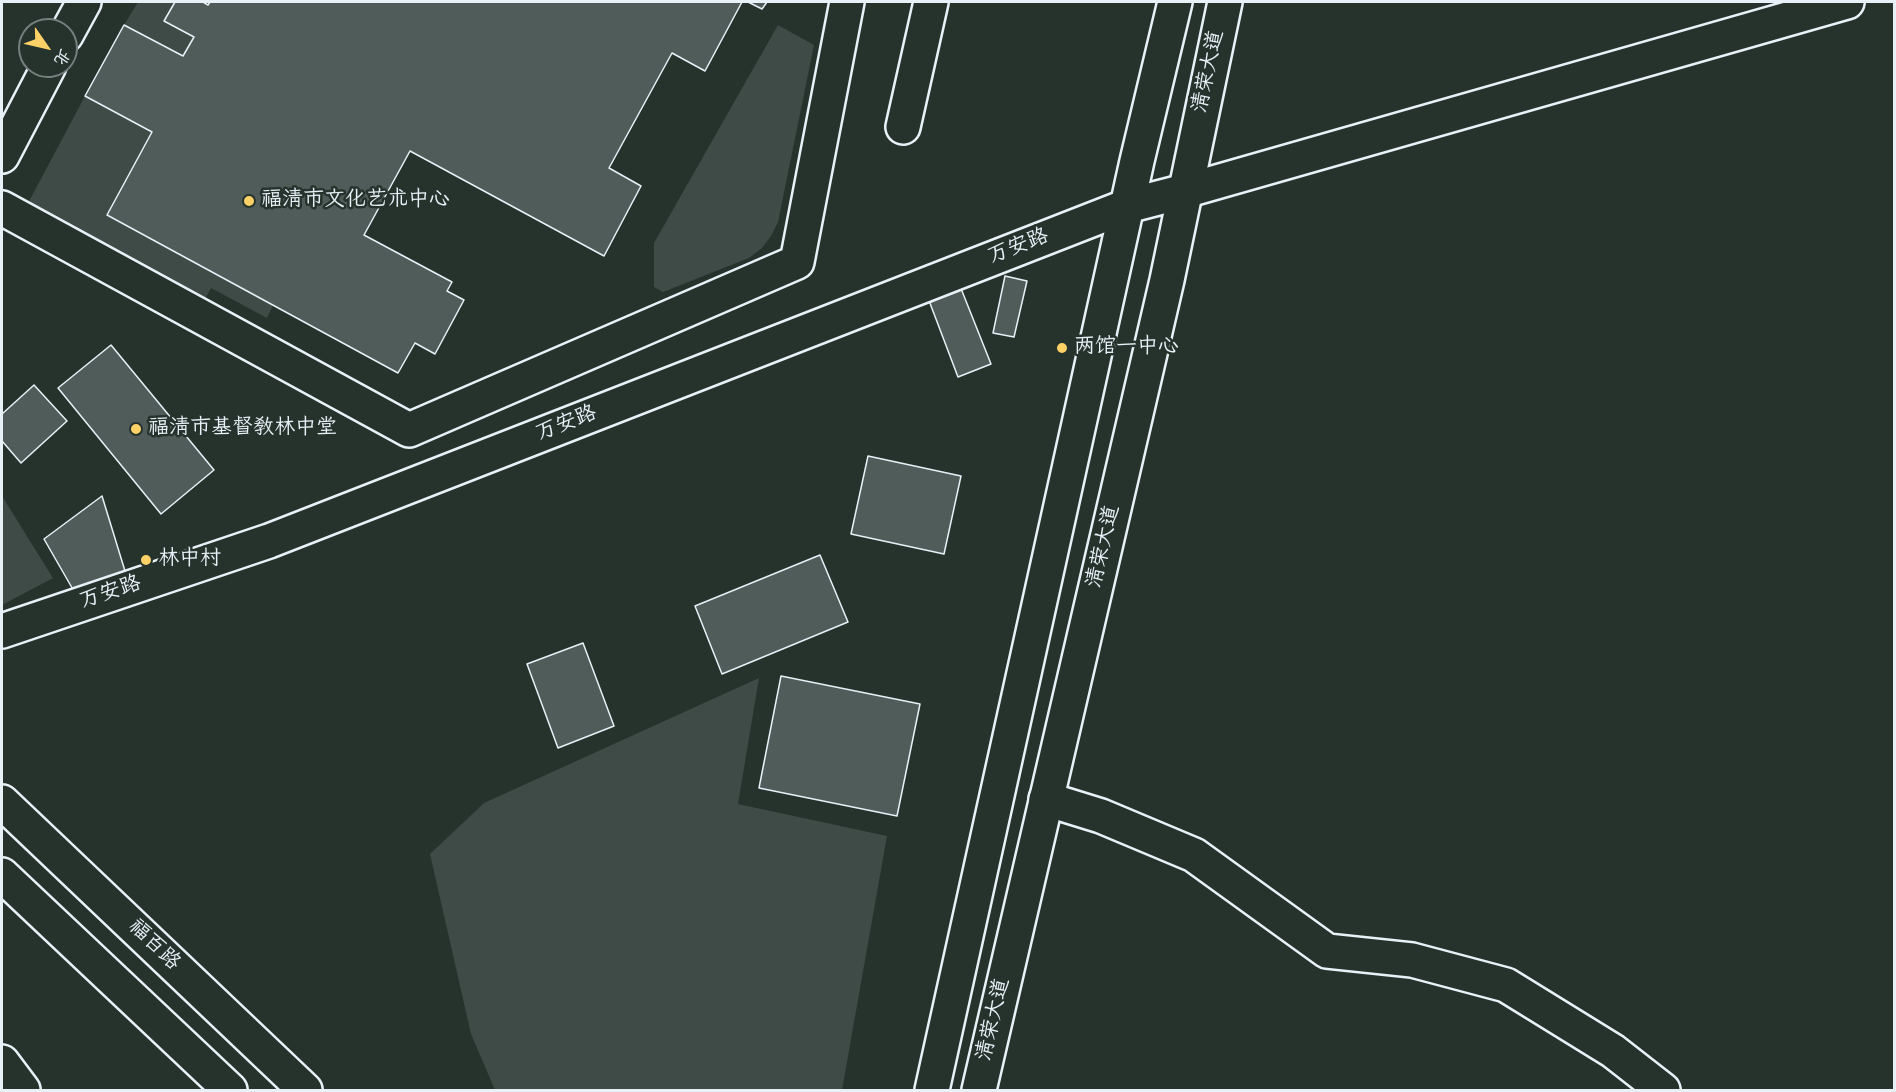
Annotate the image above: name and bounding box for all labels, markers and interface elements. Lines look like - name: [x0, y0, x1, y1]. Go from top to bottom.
- north arrow: [18, 18, 78, 78]
- street label: 清荣大道: [1189, 28, 1231, 116]
- text: 北: [47, 44, 77, 71]
- place label: 福清市文化艺术中心: [261, 188, 450, 214]
- marker: 福清市文化艺术中心: [242, 194, 256, 208]
- street label: 万安路: [985, 225, 1053, 271]
- place label: 两馆一中心: [1074, 335, 1179, 361]
- marker: 两馆一中心: [1055, 341, 1069, 355]
- street label: 万安路: [533, 402, 601, 448]
- place label: 福清市基督教林中堂: [148, 416, 337, 442]
- marker: 福清市基督教林中堂: [129, 422, 143, 436]
- street label: 清荣大道: [1083, 503, 1127, 591]
- place label: 林中村: [158, 547, 221, 573]
- marker: 林中村: [139, 553, 153, 567]
- street label: 万安路: [77, 572, 145, 616]
- street label: 福百路: [122, 915, 184, 977]
- street label: 清荣大道: [973, 976, 1017, 1064]

